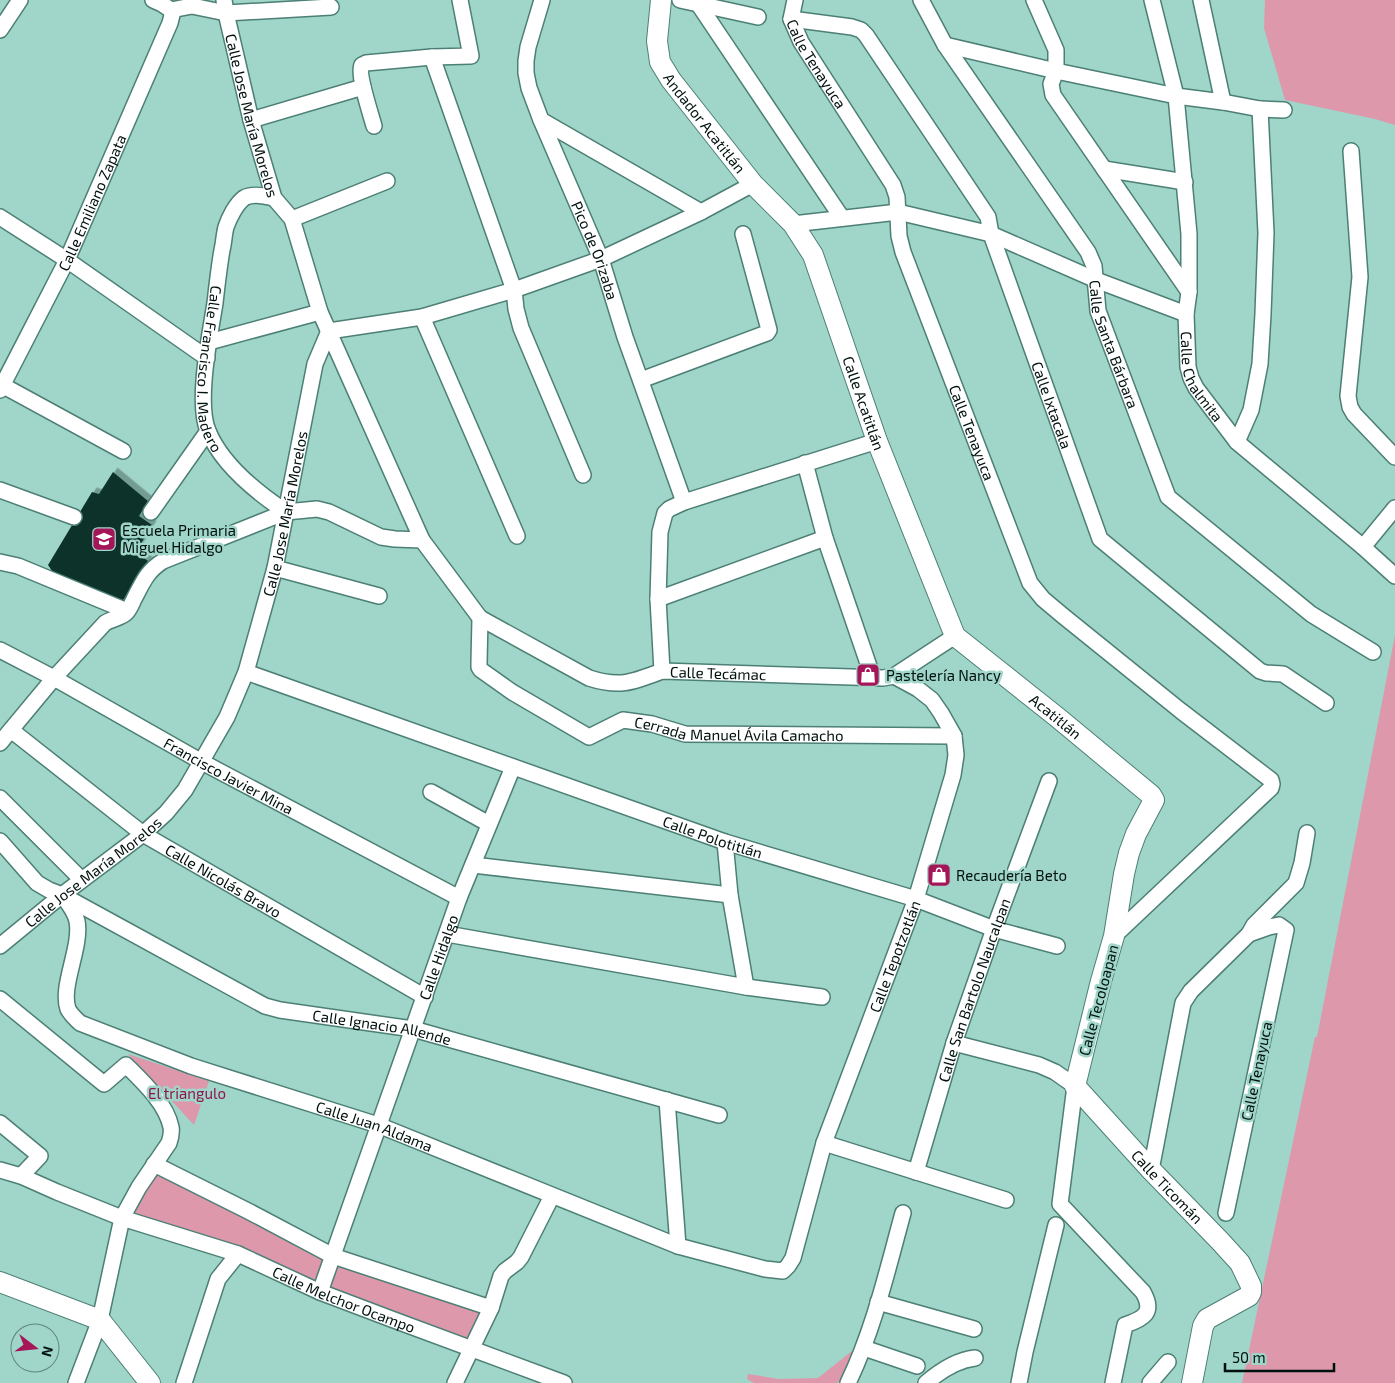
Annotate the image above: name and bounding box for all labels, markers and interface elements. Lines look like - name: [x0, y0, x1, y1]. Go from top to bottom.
- street label: Calle Tenayuca: [783, 16, 850, 112]
- street label: Calle Jose María Morelos: [222, 32, 282, 200]
- street label: Andador Acatitlán: [660, 70, 750, 176]
- street label: Calle Emiliano Zapata: [54, 131, 130, 274]
- street label: Pico de Orizaba: [568, 198, 622, 302]
- street label: Calle Santa Bárbara: [1086, 279, 1143, 411]
- street label: Calle Francisco I. Madero: [194, 285, 226, 455]
- street label: Calle Chalmita: [1178, 331, 1227, 425]
- street label: Calle Acatitlán: [839, 354, 889, 453]
- street label: Calle Ixtacala: [1028, 359, 1076, 451]
- street label: Calle Tenayuca: [946, 382, 999, 483]
- street label: Calle Jose María Morelos: [259, 429, 311, 598]
- place label: Escuela Primaria Miguel Hidalgo: [122, 521, 236, 556]
- school or university icon: Escuela Primaria Miguel Hidalgo: [91, 526, 117, 552]
- street label: Calle Tecámac: [670, 662, 767, 683]
- shop icon: Pastelería Nancy: [855, 662, 881, 688]
- place label: Pastelería Nancy: [886, 666, 1001, 684]
- street label: Acatitlán: [1026, 690, 1085, 743]
- street label: Cerrada Manuel Ávila Camacho: [633, 713, 844, 744]
- street label: Francisco Javier Mina: [161, 733, 297, 818]
- street label: Calle Polotitlán: [660, 812, 765, 862]
- street label: Calle Jose María Morelos: [21, 813, 165, 931]
- street label: Calle Nicolás Bravo: [162, 840, 285, 921]
- shop icon: Recaudería Beto: [926, 862, 952, 888]
- place label: Recaudería Beto: [956, 866, 1067, 884]
- street label: Calle San Bartolo Naucalpan: [934, 896, 1014, 1084]
- street label: Calle Tepotzotlán: [865, 898, 924, 1015]
- street label: Calle Hidalgo: [415, 912, 461, 1002]
- street label: Calle Tecoloapan: [1074, 942, 1122, 1058]
- street label: Calle Ignacio Allende: [311, 1006, 453, 1048]
- street label: Calle Tenayuca: [1237, 1020, 1275, 1122]
- park label: El triangulo: [148, 1084, 226, 1102]
- street label: Calle Juan Aldama: [314, 1097, 435, 1155]
- street label: Calle Ticomán: [1128, 1146, 1207, 1227]
- street label: Calle Melchor Ocampo: [270, 1262, 418, 1336]
- north arrow: [10, 1323, 60, 1373]
- scale bar: [1225, 1340, 1334, 1372]
- text: N: [38, 1345, 58, 1359]
- text: 50 m: [1232, 1348, 1266, 1366]

